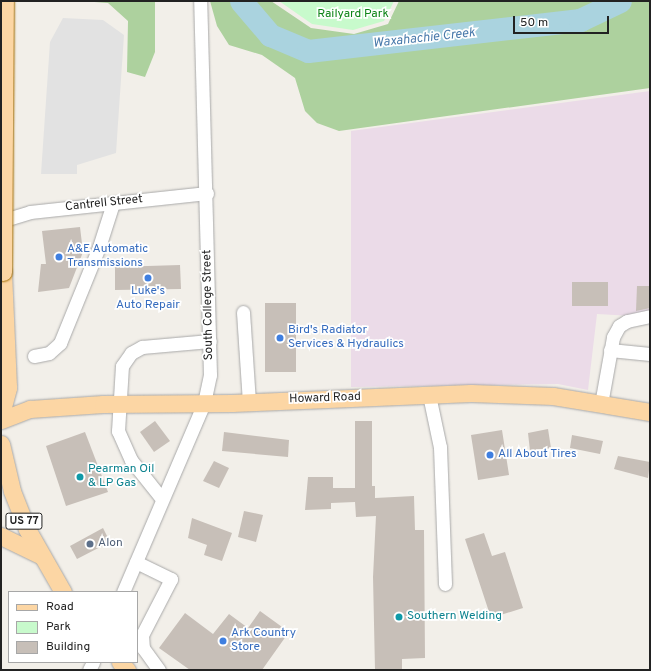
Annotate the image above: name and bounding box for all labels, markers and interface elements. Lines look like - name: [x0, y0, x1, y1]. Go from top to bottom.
- park label: Railyard Park: [317, 8, 389, 22]
- scale bar: [515, 8, 611, 34]
- text: 50 m: [520, 15, 548, 31]
- water label: Waxahachie Creek: [372, 26, 476, 52]
- street label: Cantrell Street: [65, 193, 143, 215]
- place label: A&E Automatic Transmissions: [67, 243, 149, 271]
- street label: South College Street: [201, 249, 217, 361]
- marker: A&E Automatic Transmissions: [54, 252, 64, 262]
- marker: Luke's Auto Repair: [143, 273, 153, 283]
- place label: Luke's Auto Repair: [116, 285, 180, 313]
- place label: Bird's Radiator Services & Hydraulics: [288, 324, 404, 352]
- marker: Bird's Radiator Services & Hydraulics: [275, 333, 285, 343]
- street label: Howard Road: [289, 391, 361, 407]
- place label: All About Tires: [498, 448, 578, 462]
- marker: All About Tires: [485, 450, 495, 460]
- place label: Pearman Oil & LP Gas: [88, 463, 154, 491]
- marker: Pearman Oil & LP Gas: [75, 472, 85, 482]
- road number: US 77: [5, 512, 43, 530]
- place label: Alon: [98, 537, 123, 551]
- marker: Alon: [85, 539, 95, 549]
- legend: [8, 591, 138, 663]
- text: Road: [46, 599, 74, 615]
- place label: Southern Welding: [407, 610, 502, 624]
- marker: Southern Welding: [394, 612, 404, 622]
- text: Park: [46, 619, 71, 635]
- place label: Ark Country Store: [231, 627, 296, 655]
- marker: Ark Country Store: [218, 636, 228, 646]
- text: Building: [46, 639, 90, 655]

